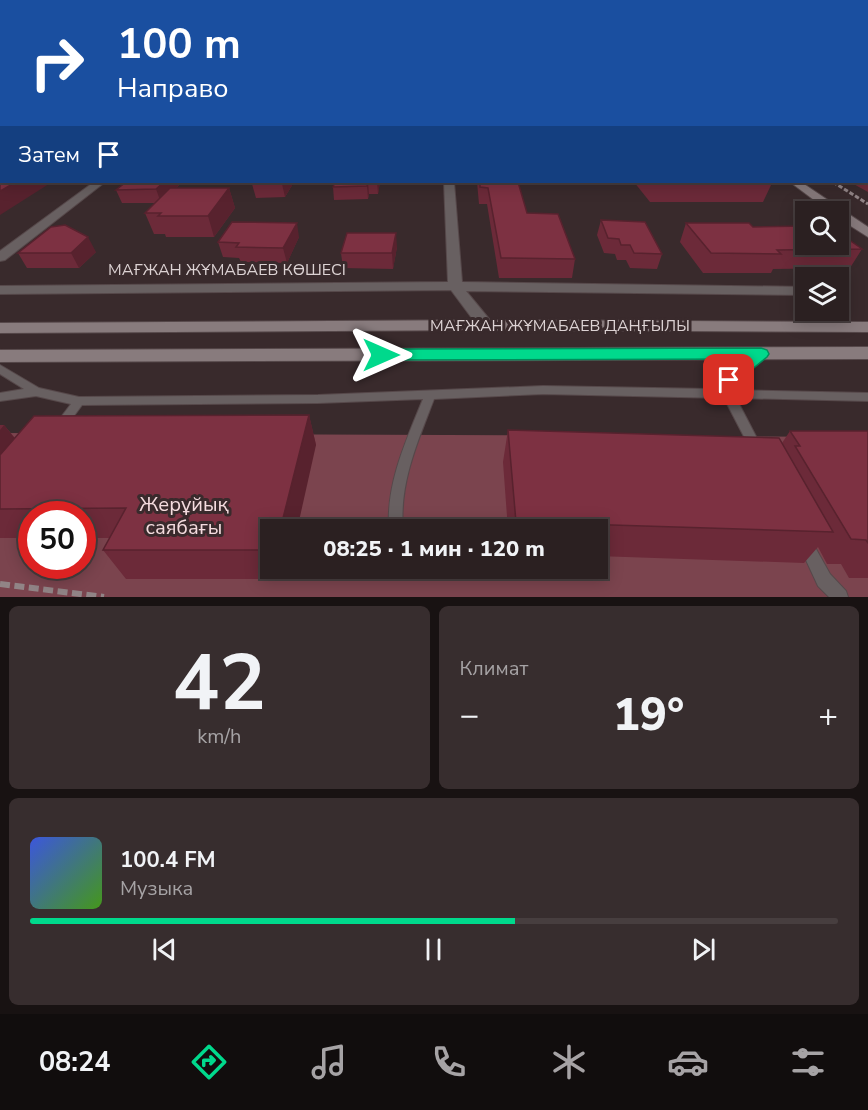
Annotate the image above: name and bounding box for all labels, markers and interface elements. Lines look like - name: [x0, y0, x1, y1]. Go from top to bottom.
- text: 100 m: [117, 16, 241, 73]
- icon: right: [18, 24, 96, 102]
- text: Направо: [117, 70, 228, 107]
- icon: arrive: [92, 138, 125, 171]
- text: Затем: [18, 140, 80, 170]
- map controls: [795, 201, 849, 321]
- button: search: [795, 201, 849, 255]
- street label: МАҒЖАН ЖҰМАБАЕВ КӨШЕСІ: [108, 259, 346, 281]
- button: layers: [795, 267, 849, 321]
- street label: МАҒЖАН ЖҰМАБАЕВ ДАҢҒЫЛЫ: [430, 315, 690, 337]
- position arrow: [349, 323, 413, 387]
- pin: [703, 354, 754, 405]
- icon: arrive: [712, 363, 745, 396]
- park label: Жерұйық саябағы: [139, 491, 230, 541]
- speed limit sign: 50: [18, 501, 96, 579]
- text: 08:25 · 1 мин · 120 m: [323, 534, 545, 564]
- text: 42: [172, 630, 266, 737]
- text: Климат: [460, 655, 528, 682]
- text: 19°: [613, 685, 684, 746]
- text: −: [460, 693, 479, 738]
- text: +: [818, 693, 838, 738]
- text: km/h: [197, 723, 241, 750]
- text: 100.4 FM: [120, 845, 216, 875]
- text: Музыка: [120, 875, 193, 902]
- icon: previous: [148, 933, 181, 966]
- icon: pause: [417, 933, 450, 966]
- icon: next: [687, 933, 720, 966]
- icon: directions: [188, 1041, 230, 1083]
- icon: music: [308, 1041, 350, 1083]
- icon: phone: [428, 1041, 470, 1083]
- icon: climate: [548, 1041, 590, 1083]
- icon: car: [667, 1041, 709, 1083]
- icon: filters: [787, 1041, 829, 1083]
- text: 08:24: [39, 1044, 110, 1081]

